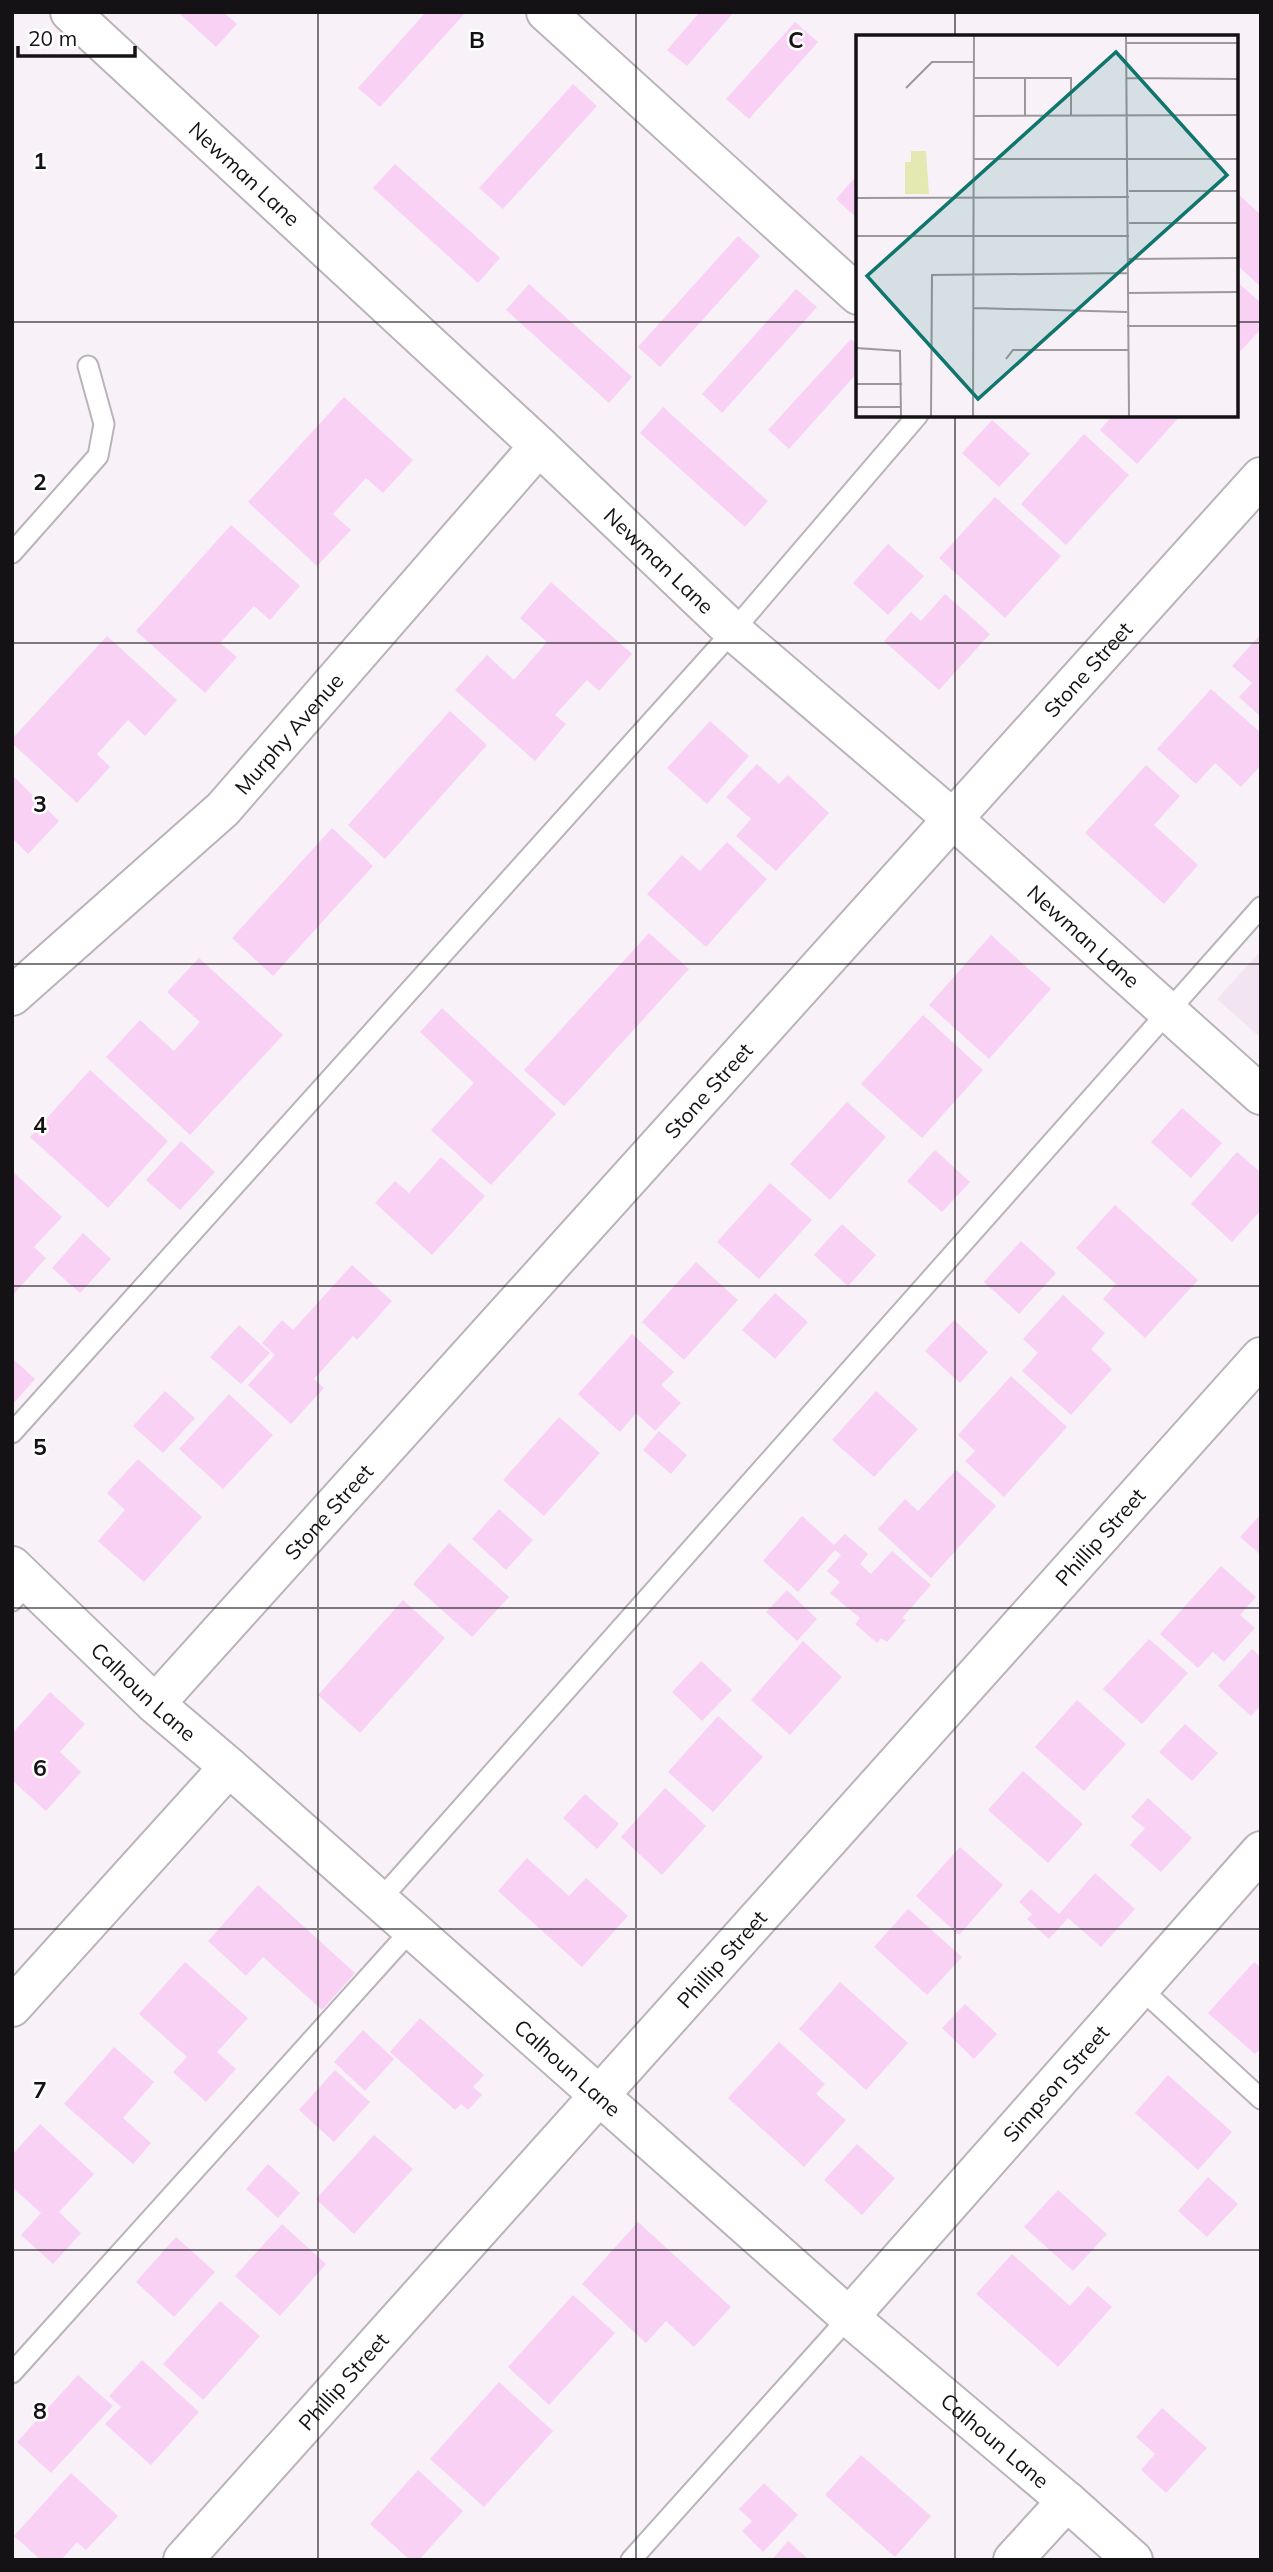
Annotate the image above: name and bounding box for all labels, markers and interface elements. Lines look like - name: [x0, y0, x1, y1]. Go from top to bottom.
- scale bar: [18, 14, 135, 58]
- text: 20 m: [28, 25, 77, 51]
- text: B: [469, 25, 485, 54]
- text: C: [788, 25, 804, 54]
- inset map: [856, 35, 1238, 416]
- street label: Newman Lane: [184, 116, 306, 231]
- text: 1: [33, 146, 47, 175]
- text: 2: [33, 467, 47, 496]
- street label: Newman Lane: [599, 502, 719, 619]
- street label: Stone Street: [1038, 616, 1137, 722]
- street label: Murphy Avenue: [229, 668, 349, 800]
- text: 3: [33, 789, 47, 818]
- street label: Newman Lane: [1022, 879, 1145, 993]
- street label: Stone Street: [658, 1037, 758, 1144]
- text: 4: [33, 1110, 47, 1139]
- text: 5: [33, 1432, 47, 1461]
- street label: Stone Street: [279, 1458, 378, 1565]
- street label: Phillip Street: [1049, 1483, 1150, 1591]
- street label: Calhoun Lane: [86, 1637, 202, 1746]
- text: 6: [33, 1753, 47, 1782]
- street label: Phillip Street: [671, 1905, 772, 2013]
- street label: Calhoun Lane: [509, 2014, 627, 2122]
- street label: Simpson Street: [997, 2019, 1114, 2147]
- text: 7: [33, 2075, 47, 2104]
- street label: Phillip Street: [293, 2327, 394, 2435]
- street label: Calhoun Lane: [936, 2387, 1055, 2493]
- text: 8: [33, 2396, 47, 2425]

